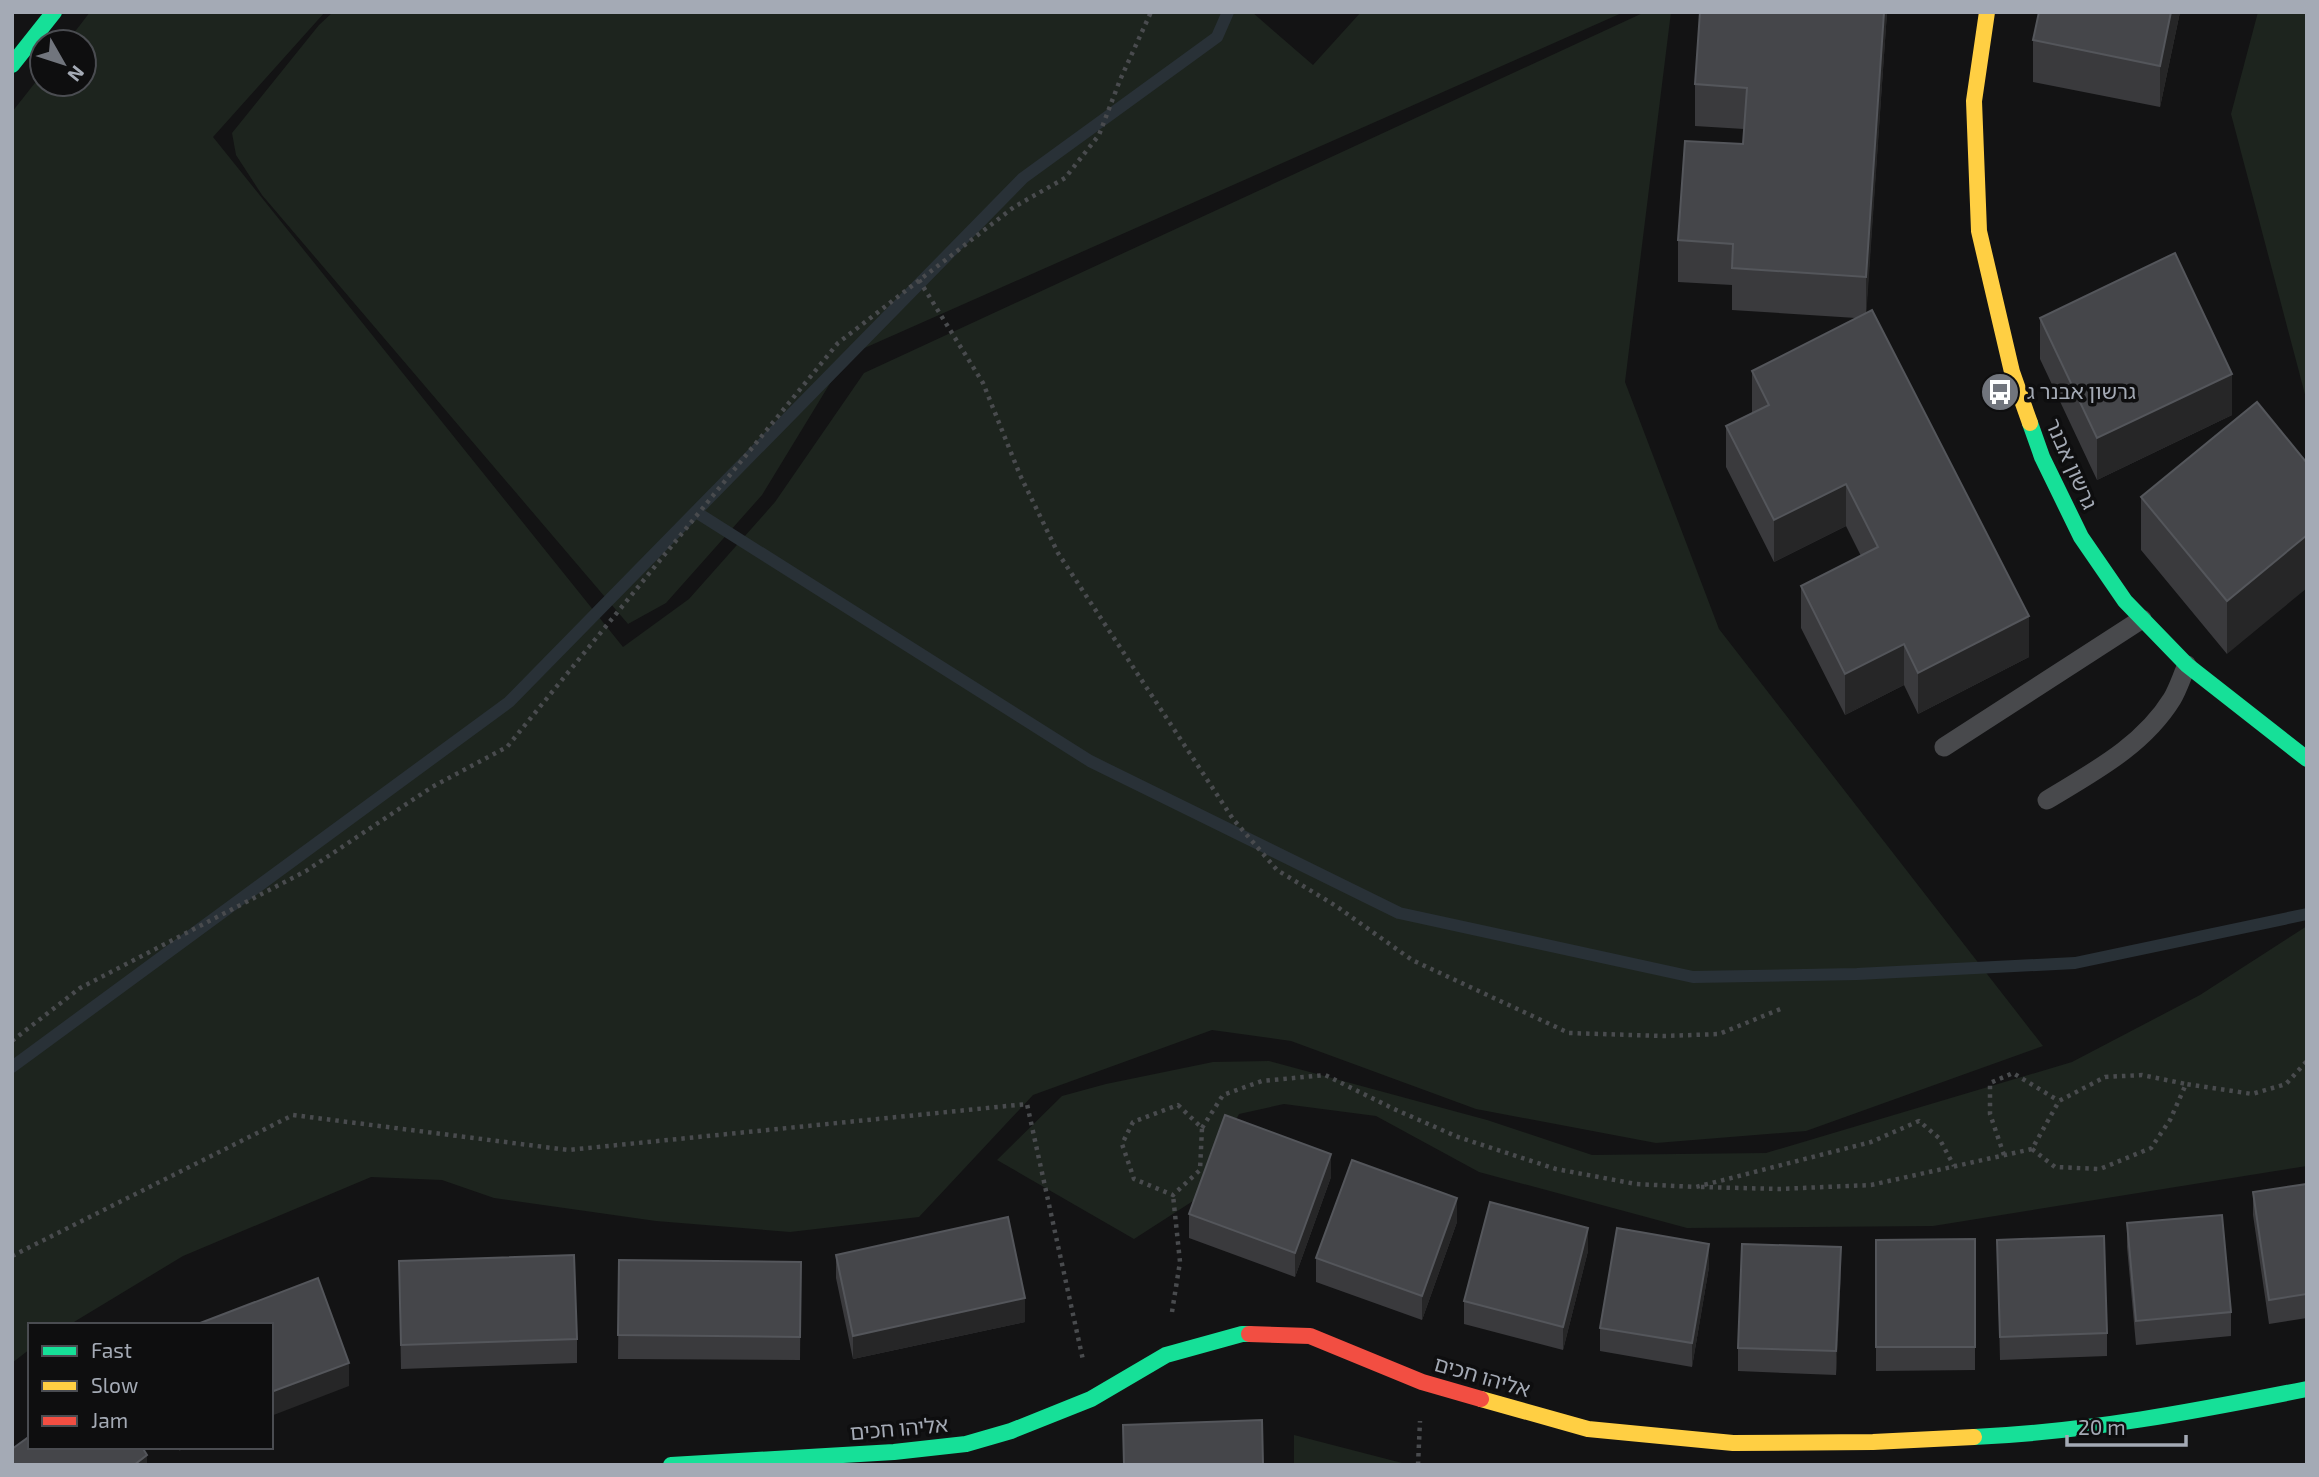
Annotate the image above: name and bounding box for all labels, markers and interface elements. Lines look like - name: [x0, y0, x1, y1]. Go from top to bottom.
- north arrow: [28, 28, 98, 98]
- text: N: [63, 61, 90, 87]
- bus stop icon: גרשון אבנר ג: [1979, 371, 2021, 413]
- place label: גרשון אבנר ג: [2027, 378, 2136, 403]
- street label: גרשון אבנר: [2041, 414, 2103, 513]
- legend: [28, 1323, 273, 1449]
- text: Fast: [91, 1337, 132, 1362]
- street label: אליהו חכים: [1432, 1350, 1533, 1401]
- text: Slow: [91, 1372, 138, 1397]
- scale bar: [2067, 1404, 2186, 1448]
- text: Jam: [91, 1407, 128, 1432]
- street label: אליהו חכים: [849, 1411, 949, 1444]
- text: 20 m: [2078, 1414, 2126, 1439]

